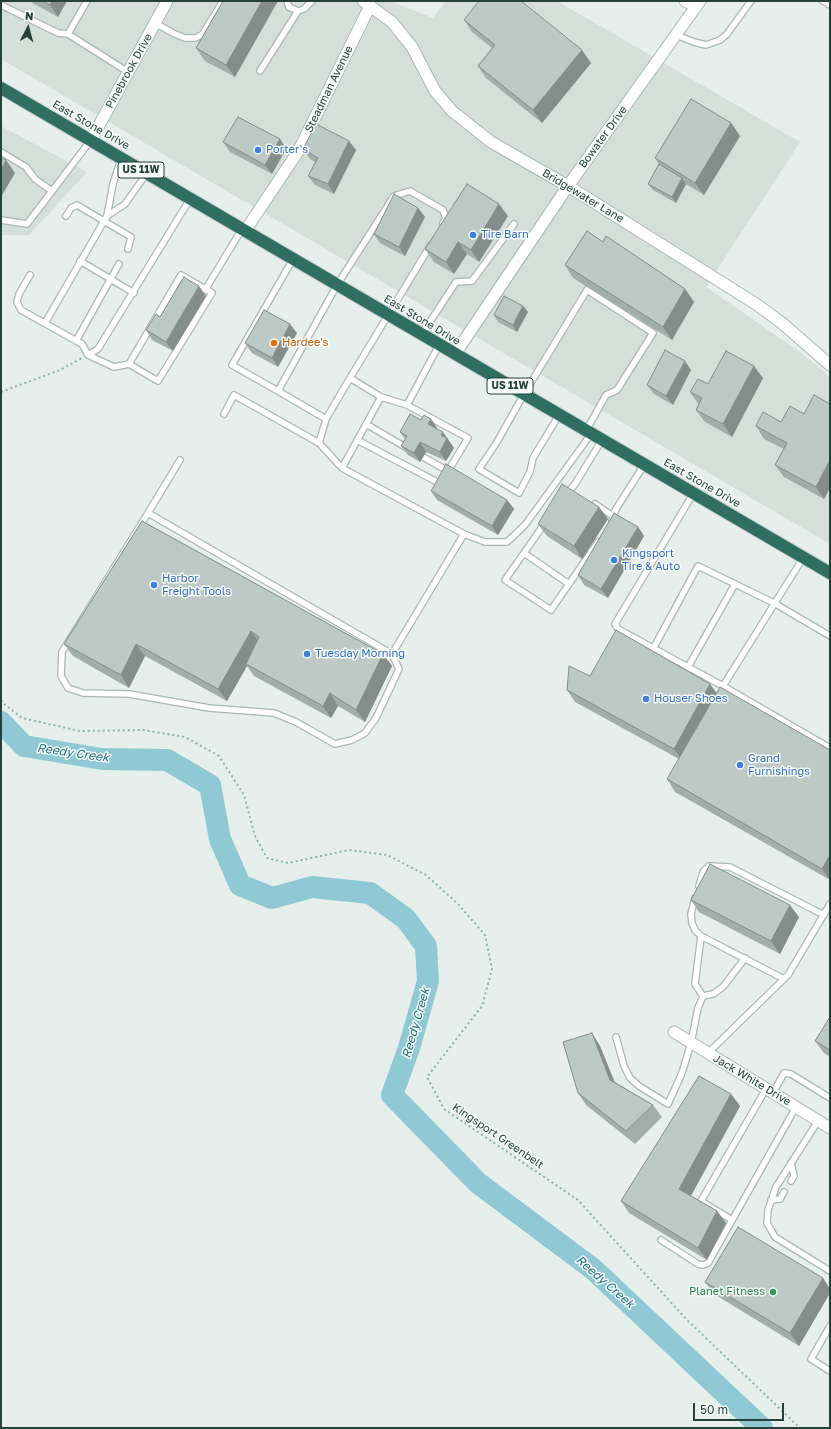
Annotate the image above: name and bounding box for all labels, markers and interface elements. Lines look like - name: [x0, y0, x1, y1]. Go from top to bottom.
- north arrow: [8, 8, 48, 48]
- text: N: [24, 9, 34, 22]
- street label: Pinebrook Drive: [103, 31, 155, 111]
- street label: Steadman Avenue: [302, 43, 356, 135]
- street label: East Stone Drive: [50, 98, 132, 152]
- street label: Bowater Drive: [576, 103, 630, 171]
- place label: Porter's: [266, 143, 308, 157]
- marker: Porter's: [253, 145, 263, 155]
- road number: US 11W: [118, 162, 164, 178]
- street label: Bridgewater Lane: [540, 166, 626, 226]
- place label: Tire Barn: [481, 228, 529, 242]
- marker: Tire Barn: [468, 230, 478, 240]
- street label: East Stone Drive: [381, 292, 463, 348]
- place label: Hardee's: [282, 336, 328, 350]
- marker: Hardee's: [269, 338, 279, 348]
- road number: US 11W: [487, 378, 533, 394]
- street label: East Stone Drive: [661, 456, 743, 510]
- place label: Kingsport Tire & Auto: [622, 547, 680, 573]
- marker: Kingsport Tire & Auto: [609, 555, 619, 565]
- place label: Harbor Freight Tools: [162, 572, 231, 598]
- marker: Harbor Freight Tools: [149, 580, 159, 590]
- place label: Tuesday Morning: [315, 647, 405, 661]
- marker: Tuesday Morning: [302, 649, 312, 659]
- place label: Houser Shoes: [654, 692, 727, 706]
- marker: Houser Shoes: [641, 694, 651, 704]
- water label: Reedy Creek: [36, 741, 110, 765]
- place label: Grand Furnishings: [748, 752, 810, 778]
- marker: Grand Furnishings: [735, 760, 745, 770]
- water label: Reedy Creek: [399, 986, 433, 1060]
- street label: Jack White Drive: [711, 1052, 793, 1108]
- street label: Kingsport Greenbelt: [450, 1101, 546, 1171]
- water label: Reedy Creek: [573, 1253, 637, 1311]
- place label: Planet Fitness: [689, 1285, 765, 1299]
- marker: Planet Fitness: [768, 1287, 778, 1297]
- scale bar: [695, 1395, 786, 1421]
- text: 50 m: [700, 1402, 728, 1417]

